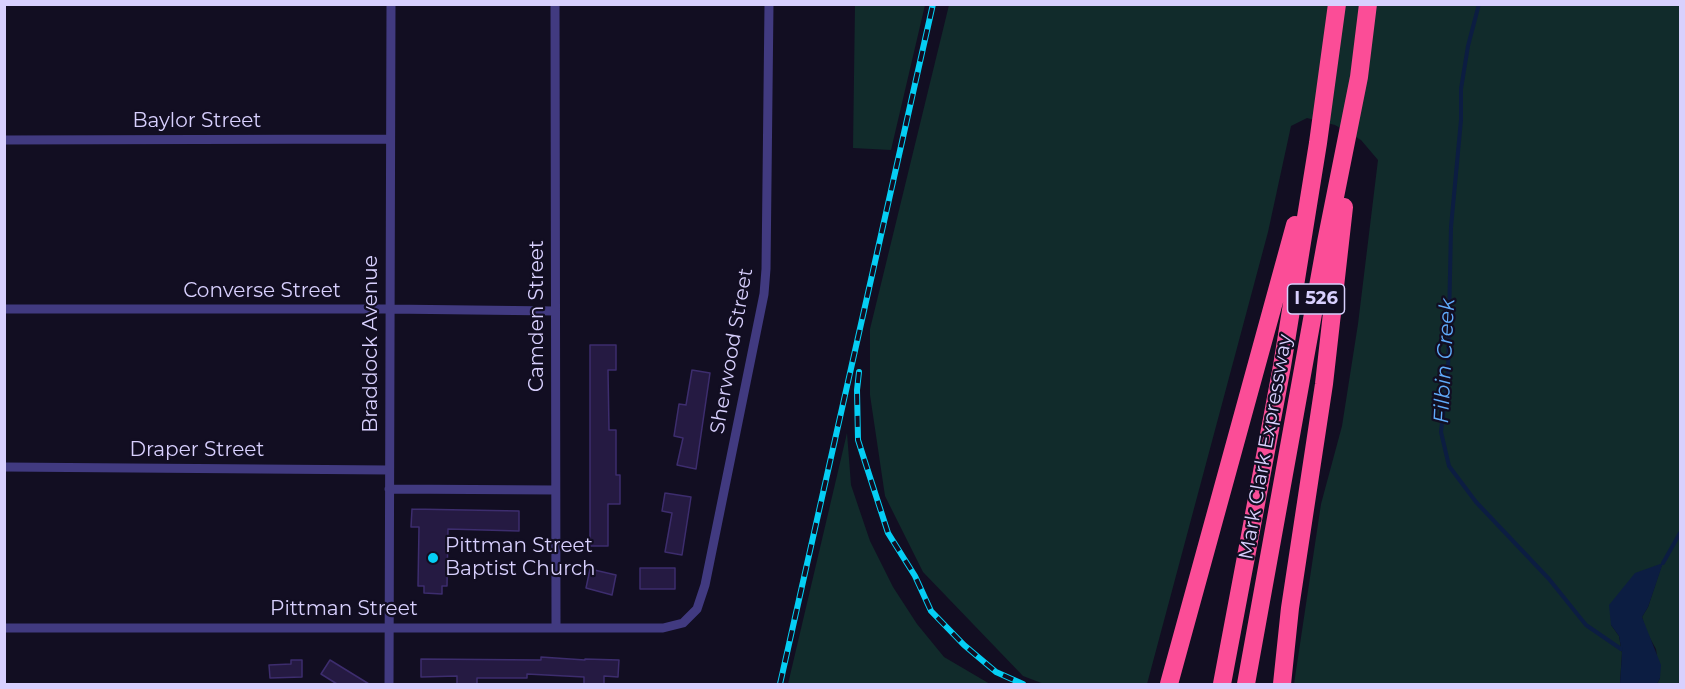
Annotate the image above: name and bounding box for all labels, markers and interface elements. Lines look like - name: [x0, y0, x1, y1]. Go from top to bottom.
- street label: Baylor Street: [133, 109, 261, 133]
- street label: Camden Street: [525, 240, 549, 392]
- street label: Braddock Avenue: [359, 255, 383, 433]
- street label: Sherwood Street: [706, 266, 758, 436]
- street label: Converse Street: [183, 279, 341, 303]
- road number: I 526: [1288, 284, 1344, 314]
- water label: Filbin Creek: [1429, 298, 1461, 424]
- street label: Mark Clark Expressway: [1234, 332, 1298, 562]
- street label: Draper Street: [130, 438, 264, 462]
- place label: Pittman Street Baptist Church: [445, 534, 596, 581]
- marker: Pittman Street Baptist Church: [426, 551, 440, 565]
- street label: Pittman Street: [270, 597, 418, 621]

